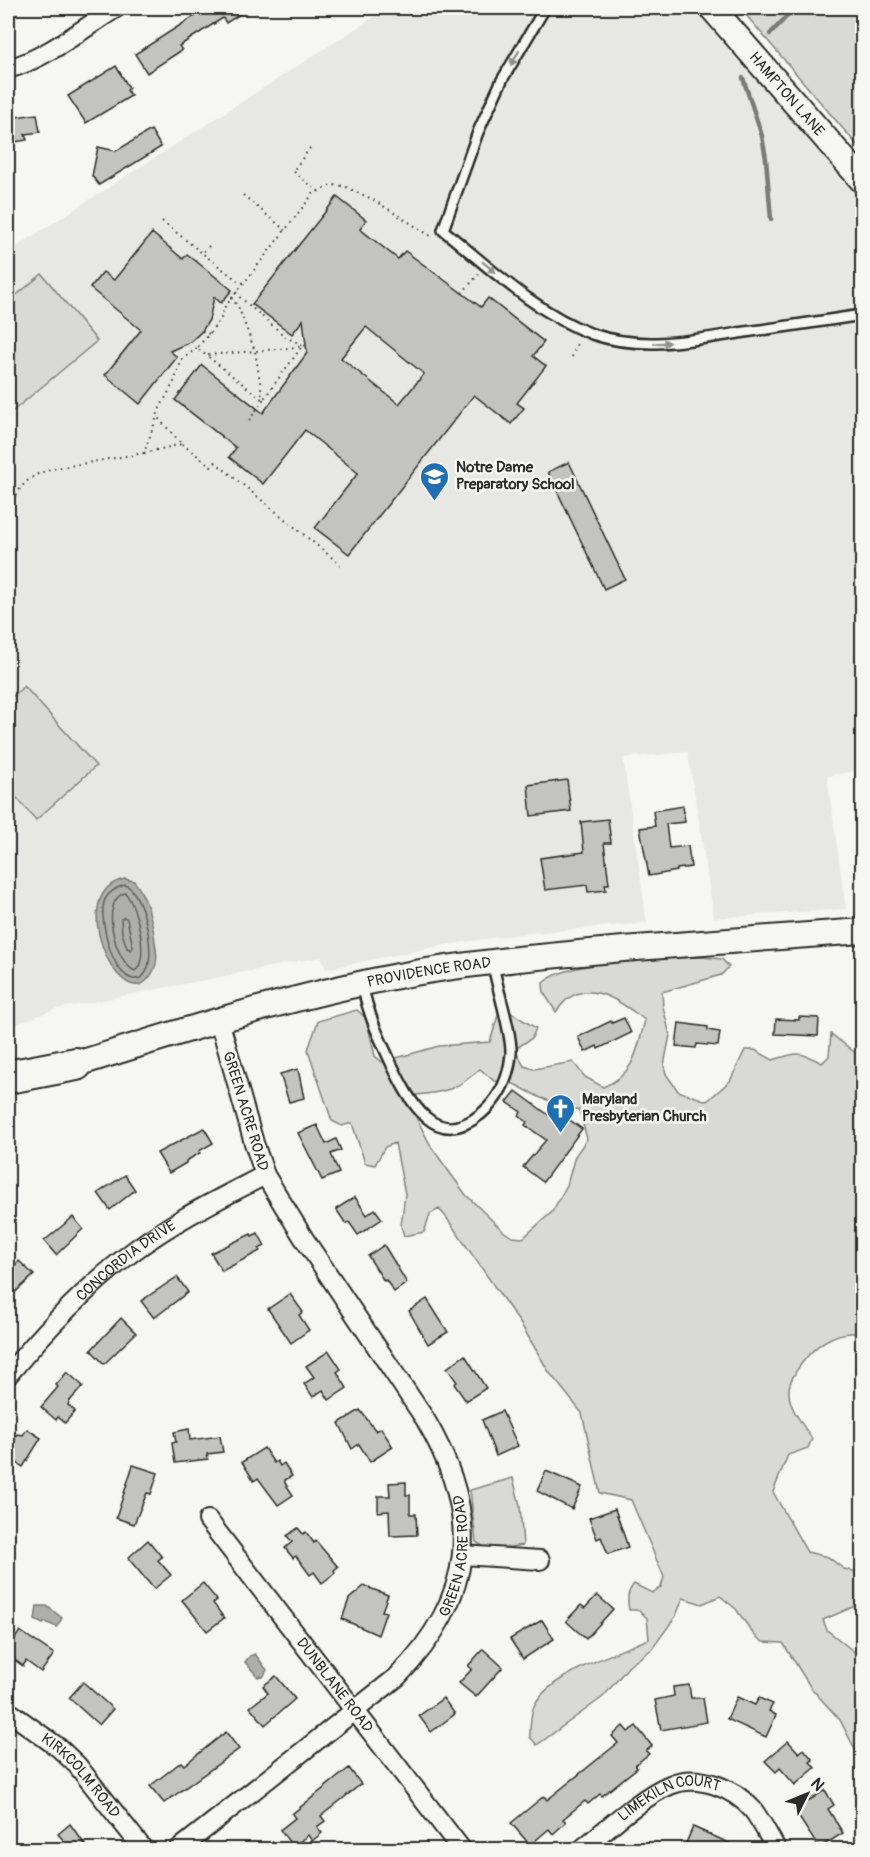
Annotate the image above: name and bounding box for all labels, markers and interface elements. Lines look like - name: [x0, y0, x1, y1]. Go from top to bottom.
- street label: HAMPTON LANE: [745, 48, 829, 140]
- one-way arrow: [510, 50, 520, 67]
- one-way arrow: [481, 260, 497, 273]
- one-way arrow: [653, 338, 672, 347]
- place label: Notre Dame Preparatory School: [456, 458, 575, 494]
- school or university icon: Notre Dame Preparatory School: [419, 460, 451, 502]
- street label: PROVIDENCE ROAD: [365, 953, 492, 992]
- street label: GREEN ACRE ROAD: [218, 1049, 273, 1173]
- place label: Maryland Presbyterian Church: [582, 1090, 707, 1126]
- church icon: Maryland Presbyterian Church: [545, 1092, 577, 1134]
- street label: CONCORDIA DRIVE: [72, 1216, 179, 1305]
- street label: GREEN ACRE ROAD: [435, 1493, 473, 1620]
- street label: DUNBLANE ROAD: [292, 1634, 377, 1736]
- street label: KIRKCOLM ROAD: [37, 1729, 124, 1822]
- north arrow: [777, 1764, 837, 1824]
- street label: LIMEKILN COURT: [614, 1772, 723, 1826]
- text: N: [806, 1774, 828, 1795]

